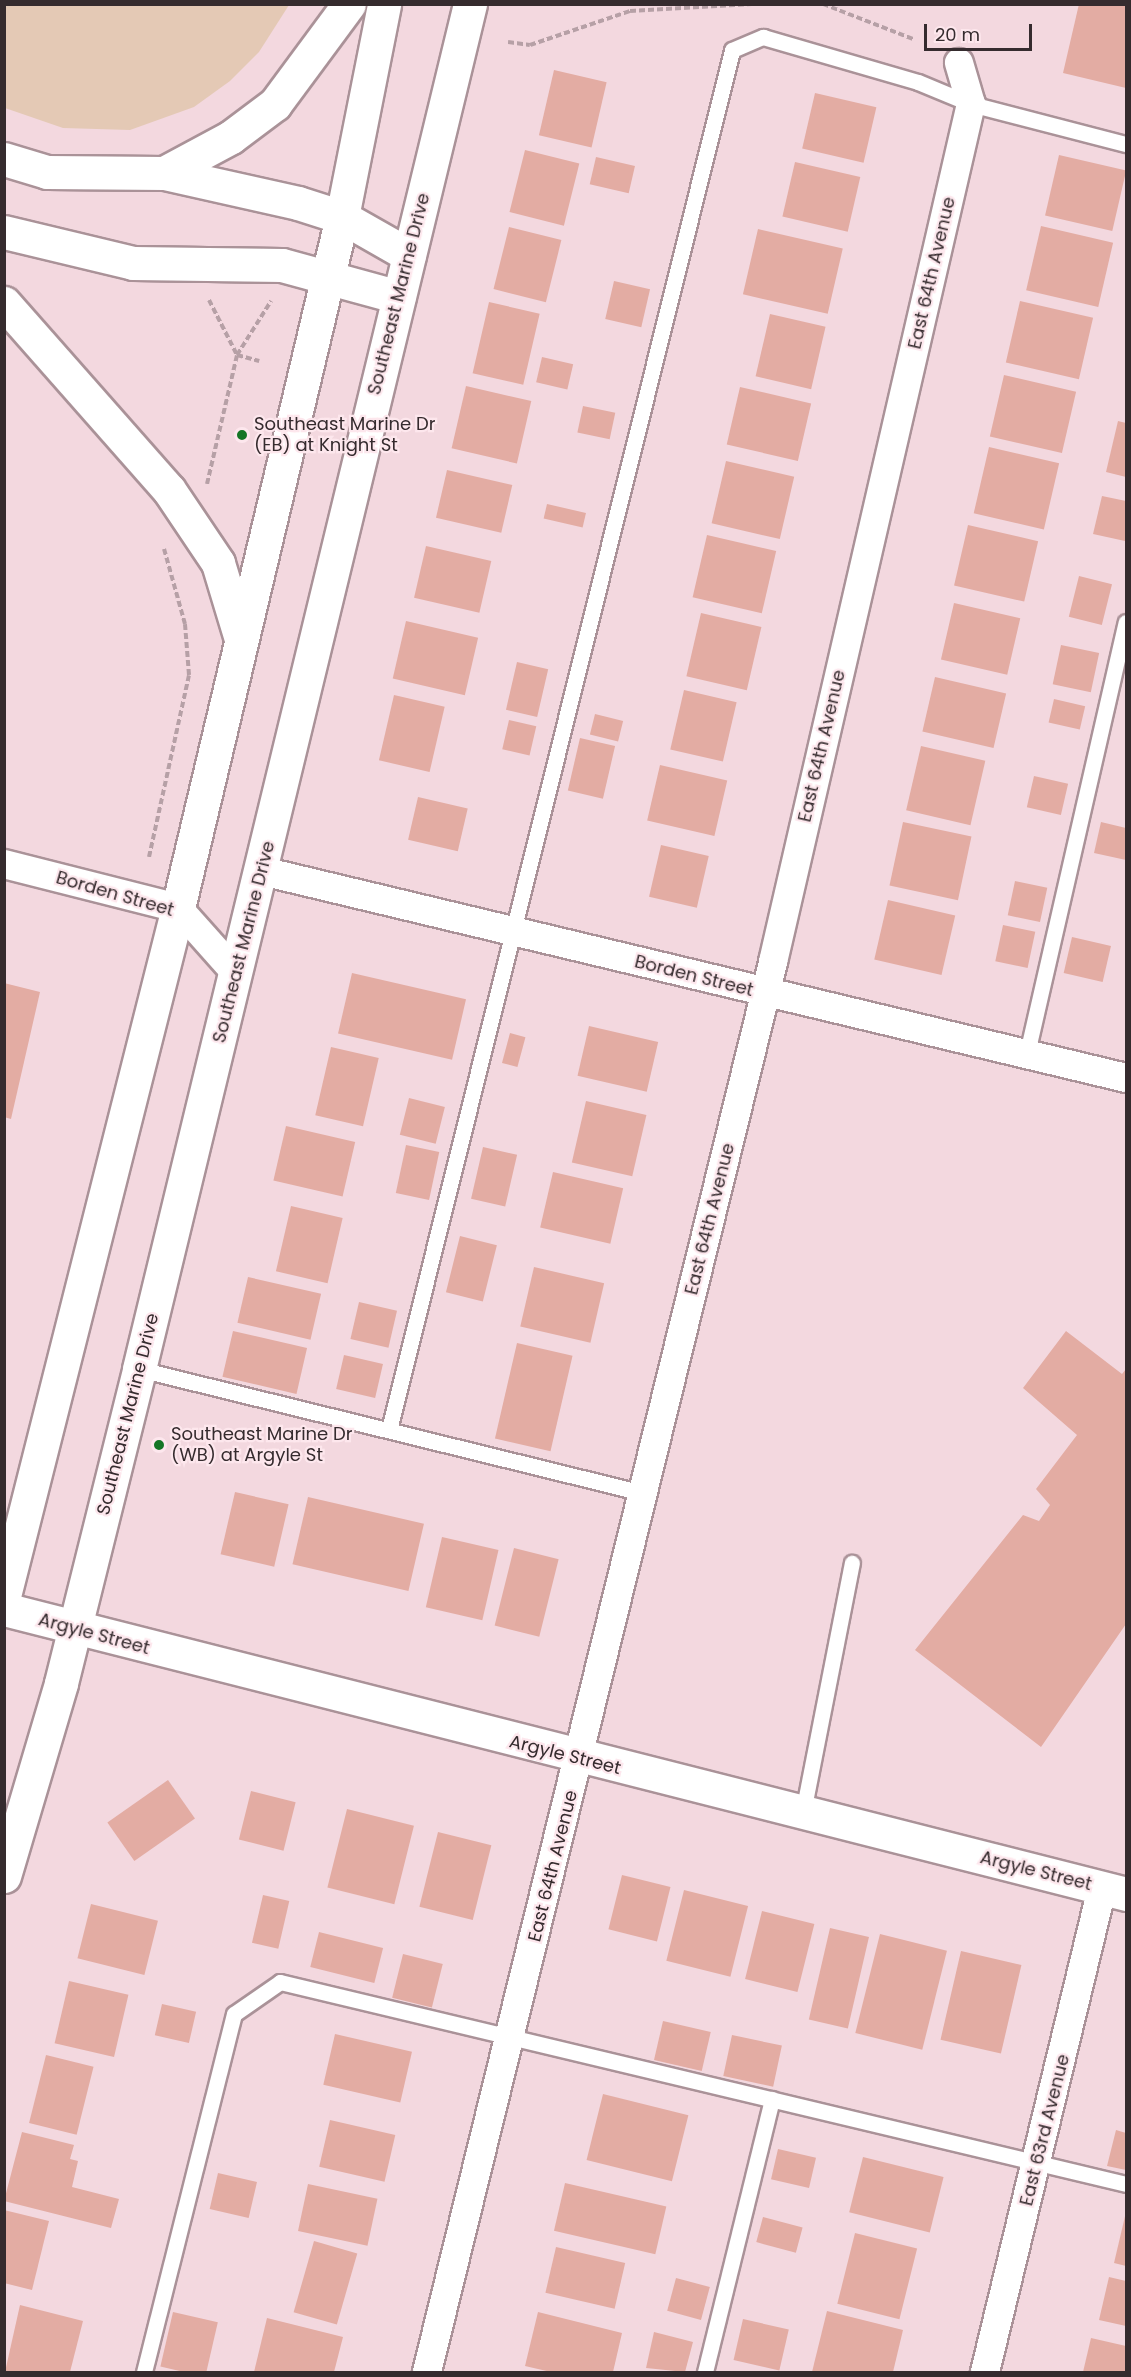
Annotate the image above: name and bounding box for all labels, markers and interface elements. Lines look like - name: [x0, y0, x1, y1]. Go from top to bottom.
- scale bar: [927, 12, 1035, 50]
- text: 20 m: [935, 22, 980, 47]
- street label: Southeast Marine Drive: [363, 191, 435, 397]
- street label: East 64th Avenue: [904, 195, 960, 351]
- place label: Southeast Marine Dr (EB) at Knight St: [254, 414, 435, 456]
- marker: Southeast Marine Dr (EB) at Knight St: [235, 428, 249, 442]
- street label: East 64th Avenue: [794, 668, 850, 824]
- street label: Southeast Marine Drive: [208, 839, 280, 1045]
- street label: Borden Street: [54, 867, 176, 921]
- street label: Borden Street: [632, 951, 756, 1001]
- street label: East 64th Avenue: [681, 1141, 739, 1297]
- street label: Southeast Marine Drive: [92, 1311, 164, 1517]
- place label: Southeast Marine Dr (WB) at Argyle St: [171, 1424, 352, 1466]
- marker: Southeast Marine Dr (WB) at Argyle St: [152, 1438, 166, 1452]
- street label: Argyle Street: [36, 1609, 152, 1659]
- street label: Argyle Street: [507, 1731, 623, 1779]
- street label: East 64th Avenue: [524, 1788, 582, 1944]
- street label: Argyle Street: [978, 1847, 1094, 1895]
- street label: East 63rd Avenue: [1016, 2052, 1074, 2208]

